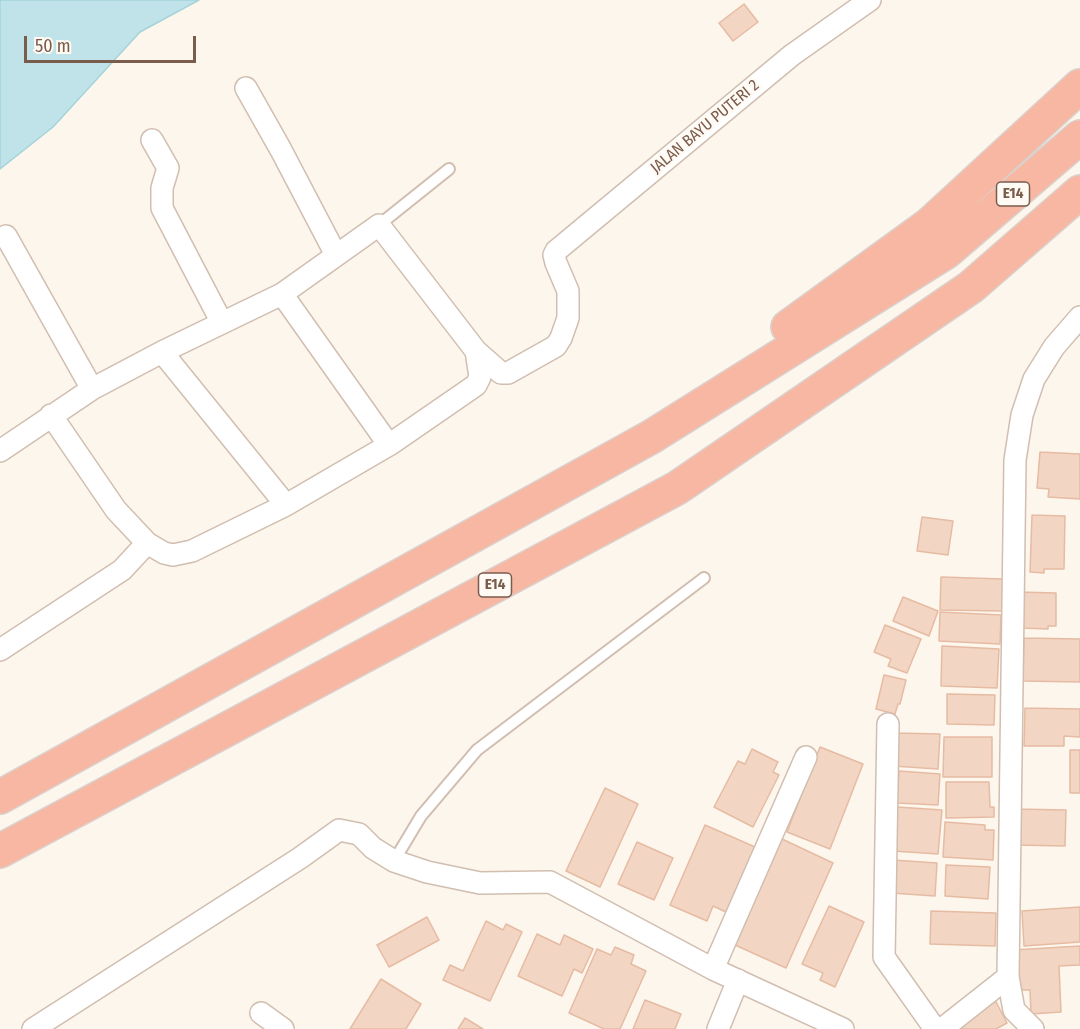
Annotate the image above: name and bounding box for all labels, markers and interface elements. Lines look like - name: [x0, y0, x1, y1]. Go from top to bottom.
- scale bar: [27, 24, 200, 62]
- text: 50 m: [35, 35, 71, 57]
- street label: JALAN BAYU PUTERI 2: [647, 76, 763, 178]
- road number: E14: [996, 182, 1030, 206]
- road number: E14: [478, 573, 512, 597]

